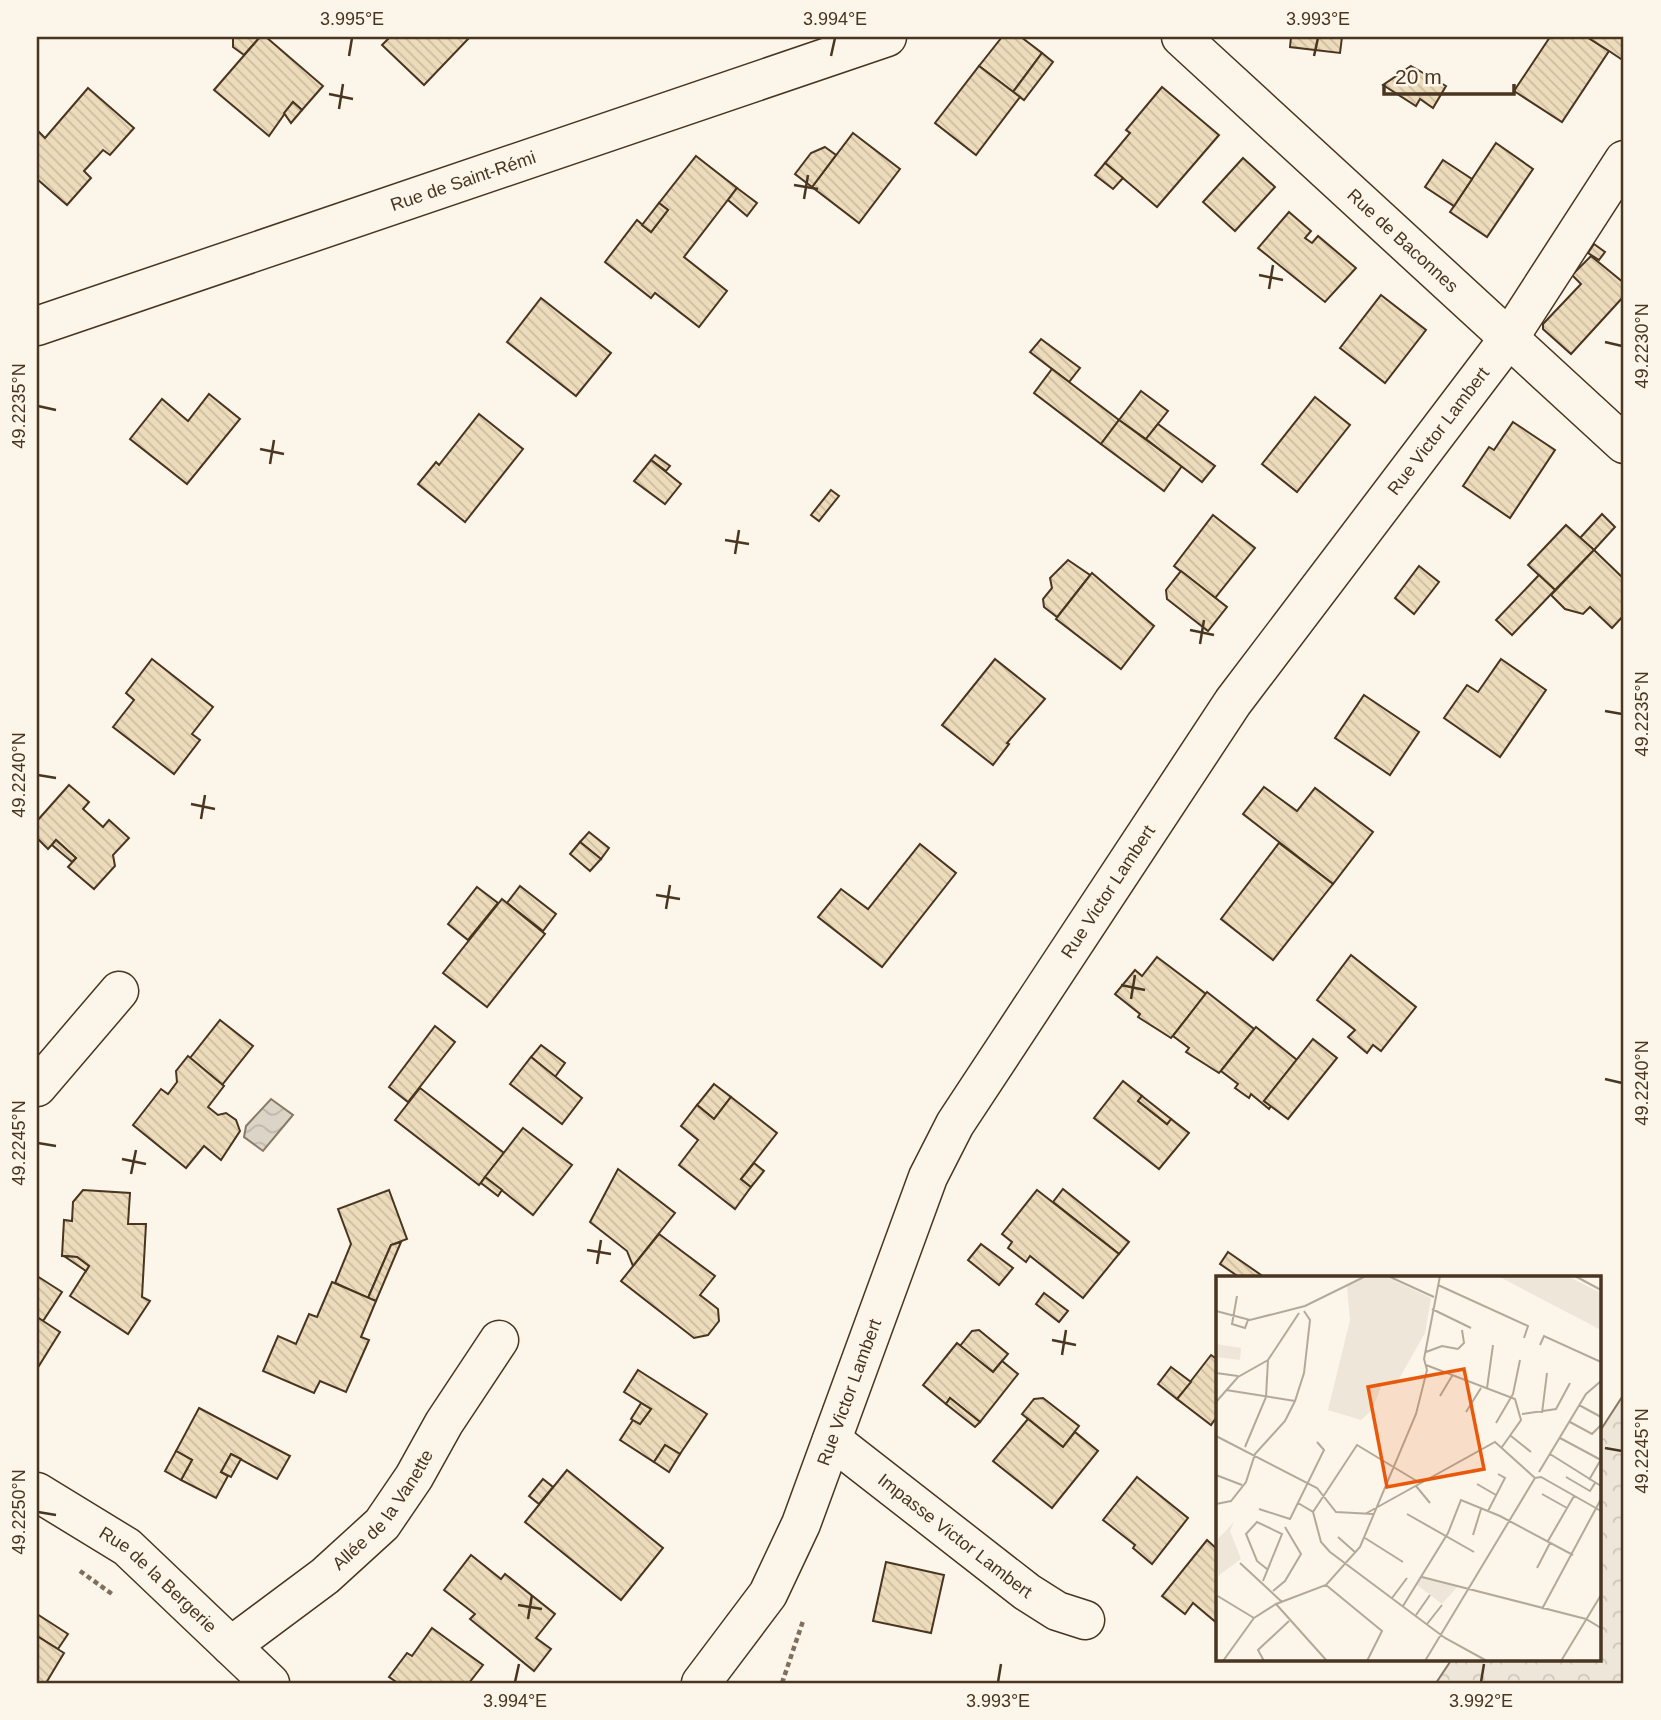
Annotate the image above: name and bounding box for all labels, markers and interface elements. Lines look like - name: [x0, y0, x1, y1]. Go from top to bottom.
- text: 3.995°E: [320, 9, 384, 29]
- text: 3.994°E: [803, 9, 867, 29]
- text: 3.993°E: [1286, 9, 1350, 29]
- scale bar: [1384, 52, 1514, 96]
- text: 20 m: [1395, 65, 1442, 88]
- street label: Rue de Saint-Rémi: [388, 147, 538, 215]
- street label: Rue de Baconnes: [1343, 185, 1462, 296]
- text: 49.2230°N: [1632, 303, 1652, 389]
- text: 49.2235°N: [9, 363, 29, 449]
- street label: Rue Victor Lambert: [1384, 363, 1493, 499]
- text: 49.2235°N: [1632, 671, 1652, 757]
- text: 49.2240°N: [9, 732, 29, 818]
- street label: Rue Victor Lambert: [1057, 822, 1159, 962]
- text: 49.2240°N: [1632, 1040, 1652, 1126]
- text: 49.2245°N: [9, 1100, 29, 1186]
- inset map: [1216, 1276, 1602, 1660]
- street label: Rue Victor Lambert: [813, 1316, 885, 1468]
- text: 49.2245°N: [1632, 1408, 1652, 1494]
- street label: Allée de la Vanette: [328, 1446, 437, 1574]
- text: 49.2250°N: [9, 1469, 29, 1555]
- street label: Impasse Victor Lambert: [874, 1470, 1035, 1602]
- street label: Rue de la Bergerie: [96, 1523, 221, 1637]
- text: 3.994°E: [483, 1691, 547, 1711]
- text: 3.993°E: [966, 1691, 1030, 1711]
- text: 3.992°E: [1449, 1691, 1513, 1711]

